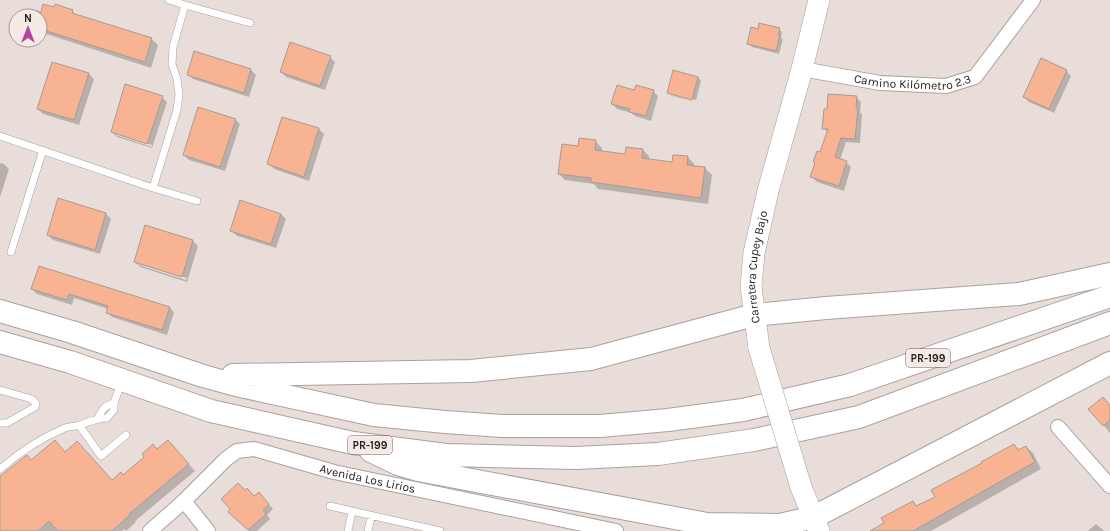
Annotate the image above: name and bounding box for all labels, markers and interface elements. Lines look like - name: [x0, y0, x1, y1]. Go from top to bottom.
- north arrow: [8, 8, 48, 48]
- text: N: [24, 12, 32, 25]
- street label: Camino Kilómetro 2.3: [853, 71, 973, 93]
- street label: Carretera Cupey Bajo: [744, 209, 770, 324]
- road number: PR-199: [906, 349, 950, 367]
- road number: PR-199: [348, 436, 392, 454]
- street label: Avenida Los Lirios: [318, 461, 417, 496]

